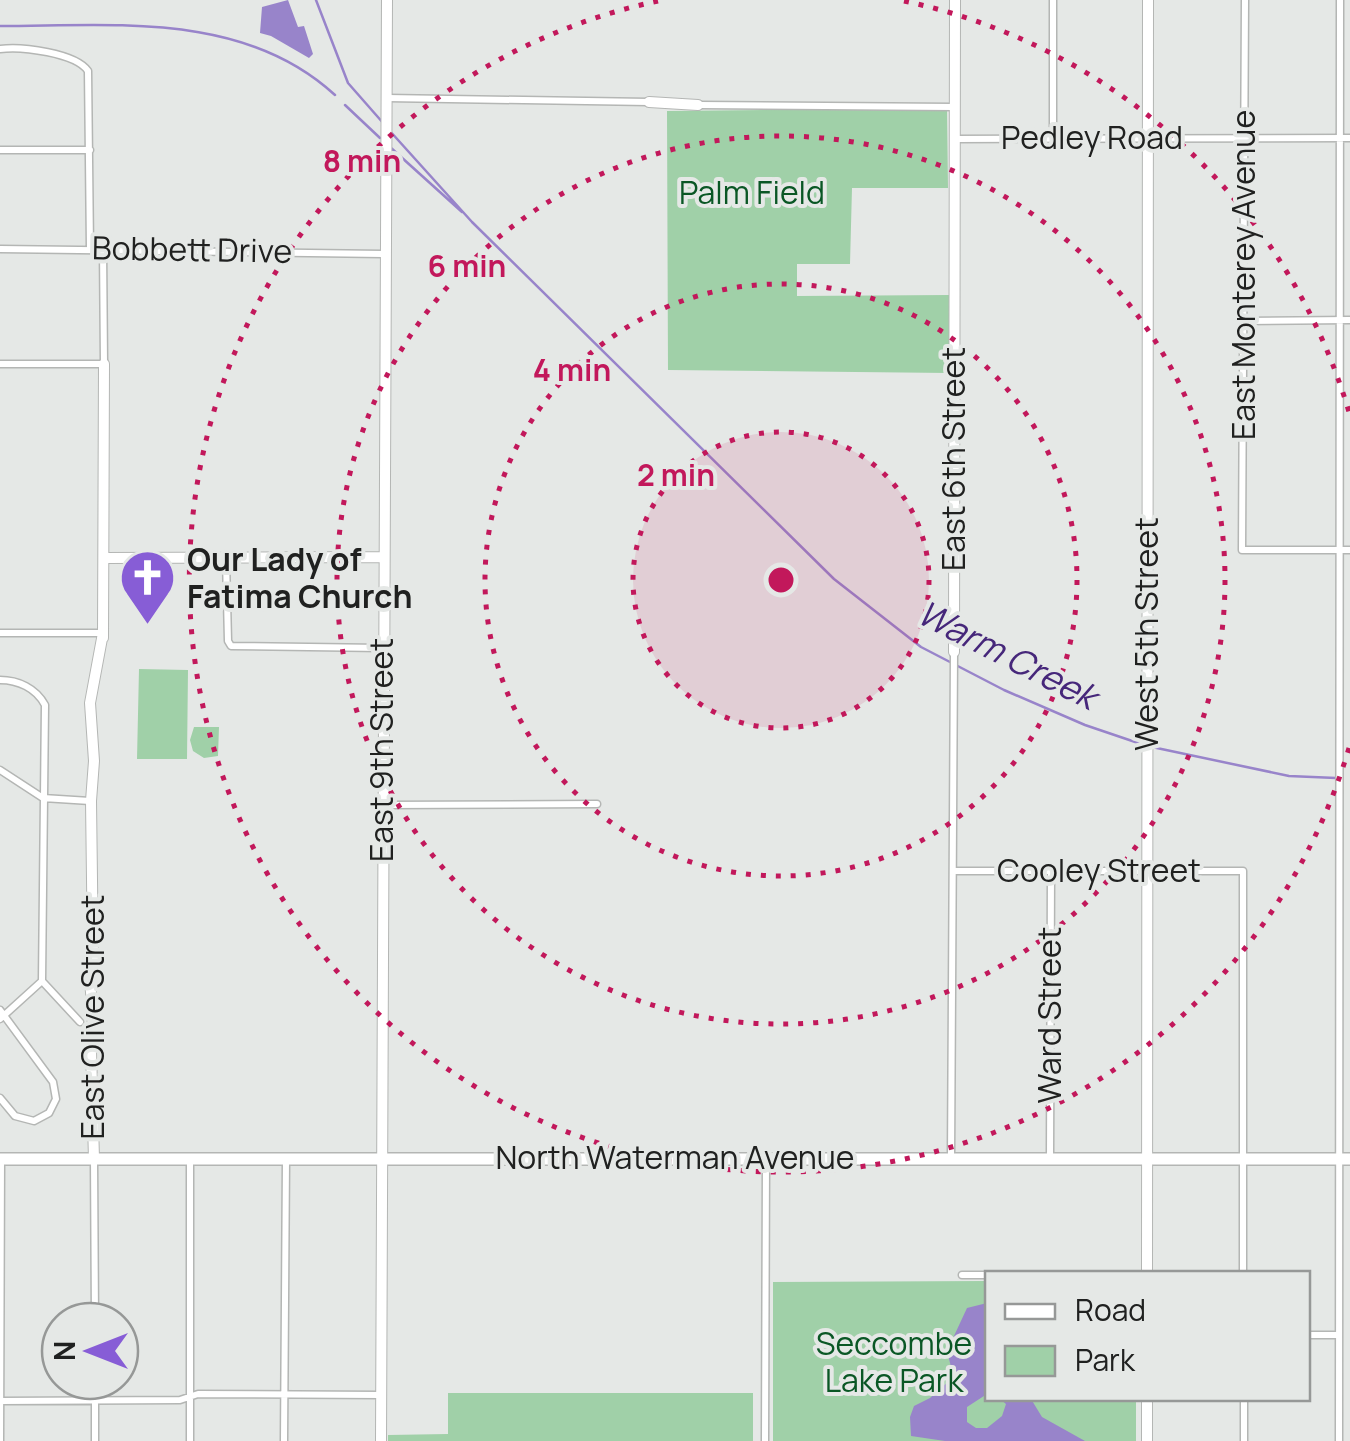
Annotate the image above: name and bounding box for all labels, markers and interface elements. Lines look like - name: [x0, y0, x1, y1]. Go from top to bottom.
- street label: East Monterey Avenue: [1221, 110, 1265, 440]
- street label: Pedley Road: [1001, 115, 1183, 159]
- text: 8 min: [323, 140, 401, 181]
- park label: Palm Field: [679, 170, 825, 214]
- street label: Bobbett Drive: [92, 225, 292, 273]
- text: 6 min: [428, 245, 506, 286]
- street label: East 6th Street: [931, 347, 975, 571]
- text: 4 min: [533, 349, 611, 390]
- text: 2 min: [637, 454, 715, 495]
- street label: West 5th Street: [1124, 517, 1168, 751]
- place label: Our Lady of Fatima Church: [187, 537, 413, 618]
- church icon: Our Lady of Fatima Church: [118, 548, 178, 627]
- centre of rings: [763, 562, 799, 598]
- water label: Warm Creek: [909, 588, 1110, 722]
- street label: East 9th Street: [359, 638, 403, 862]
- street label: Cooley Street: [997, 848, 1201, 892]
- street label: East Olive Street: [70, 895, 114, 1139]
- street label: Ward Street: [1027, 927, 1071, 1103]
- street label: North Waterman Avenue: [495, 1135, 855, 1179]
- legend: [985, 1271, 1310, 1401]
- text: Road: [1075, 1289, 1146, 1330]
- north arrow: [40, 1301, 140, 1401]
- park label: Seccombe Lake Park: [816, 1321, 972, 1402]
- text: Park: [1075, 1339, 1136, 1380]
- text: N: [45, 1341, 83, 1361]

